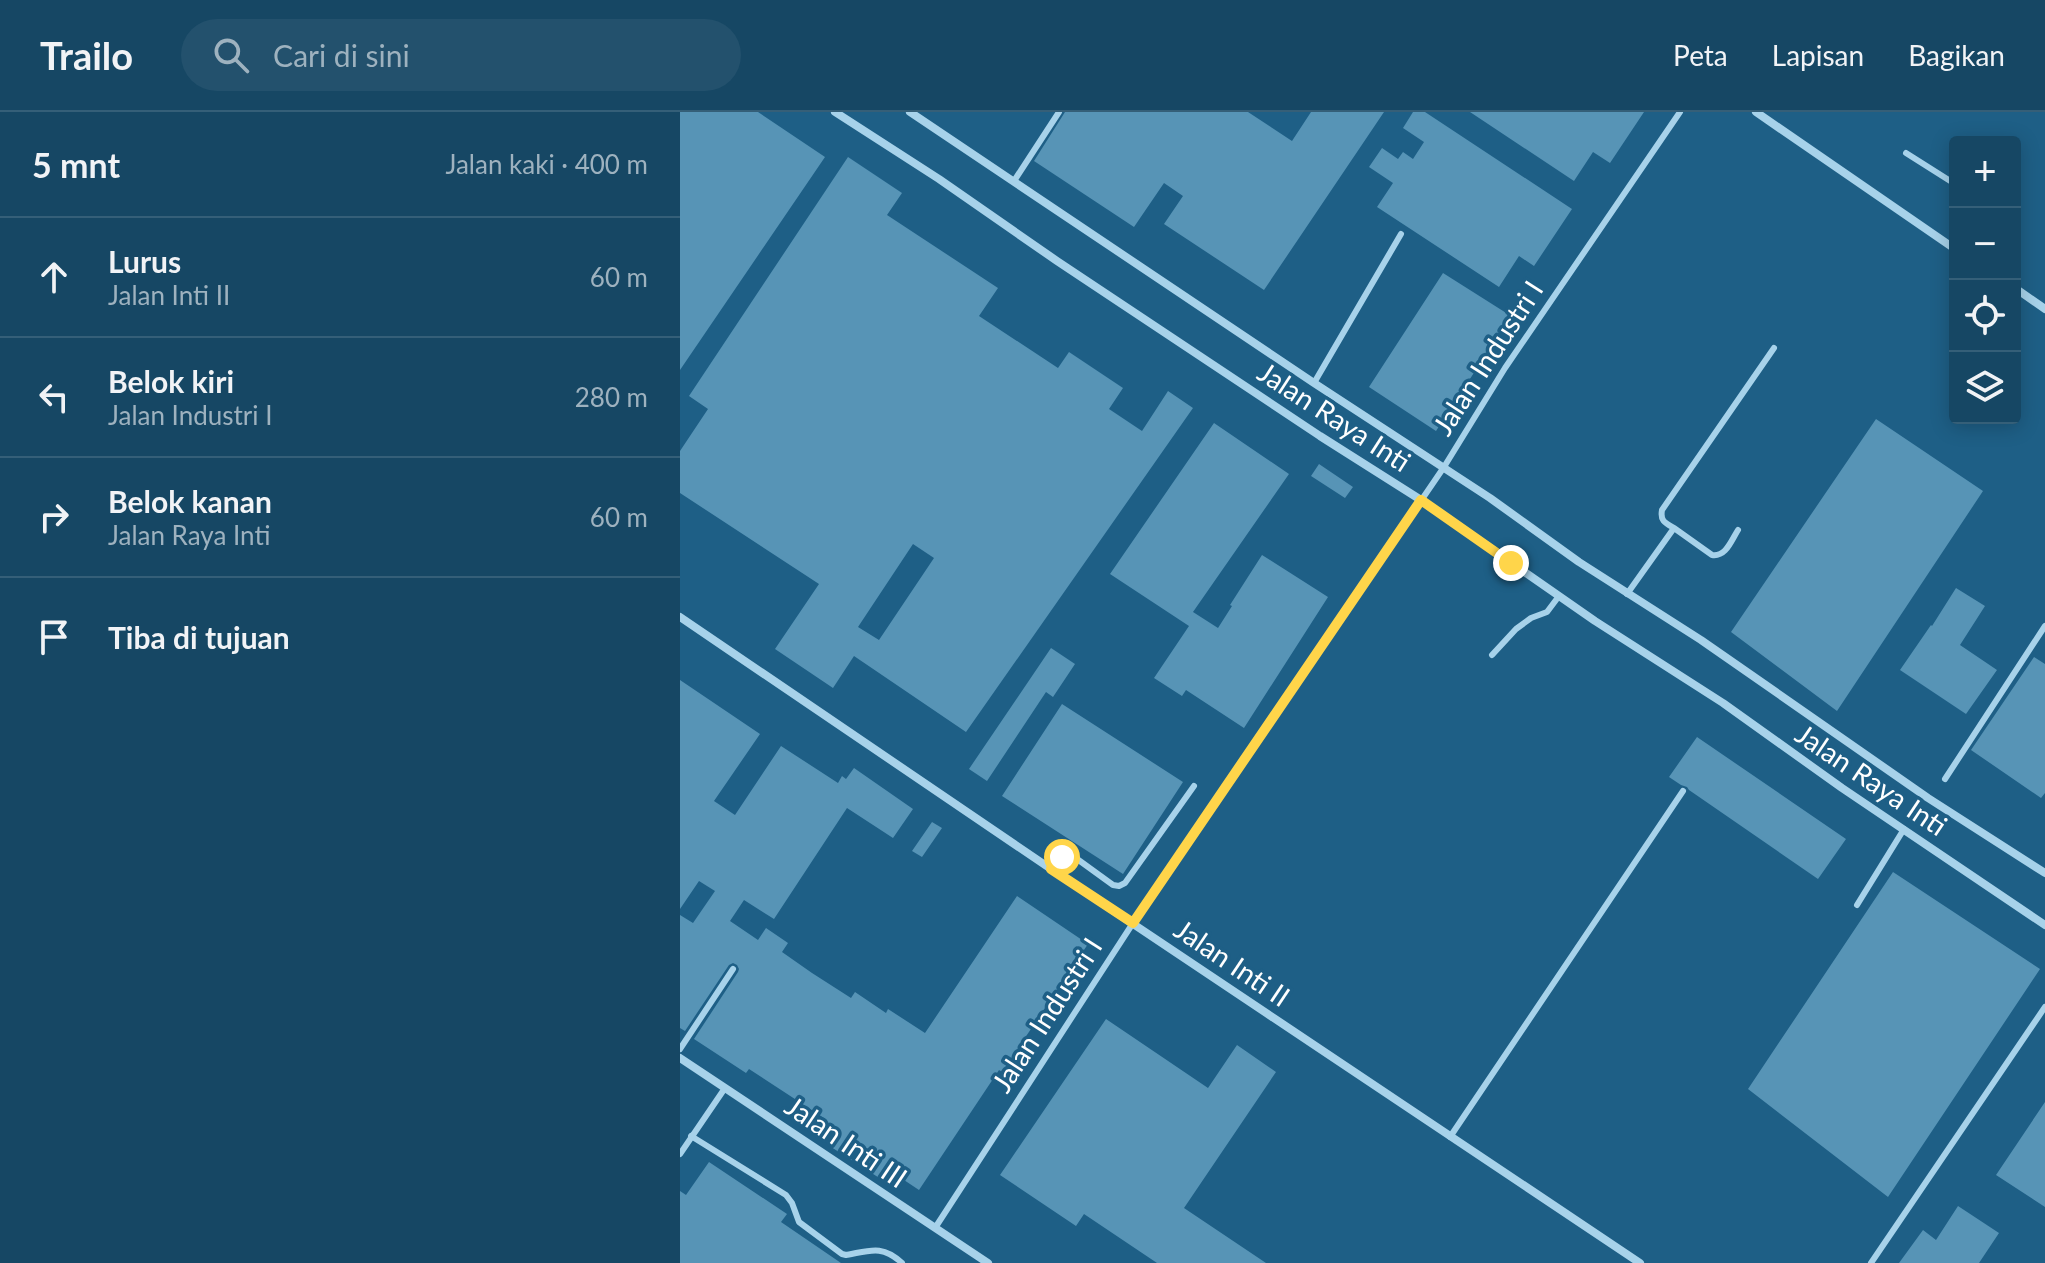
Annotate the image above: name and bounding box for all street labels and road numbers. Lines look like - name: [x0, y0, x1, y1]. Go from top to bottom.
- street label: Jalan Industri I: [1425, 274, 1550, 441]
- street label: Jalan Raya Inti: [1252, 354, 1417, 478]
- street label: Jalan Raya Inti: [1790, 716, 1954, 842]
- street label: Jalan Inti II: [1168, 911, 1297, 1013]
- street label: Jalan Industri I: [984, 931, 1109, 1098]
- street label: Jalan Inti III: [779, 1088, 914, 1194]

